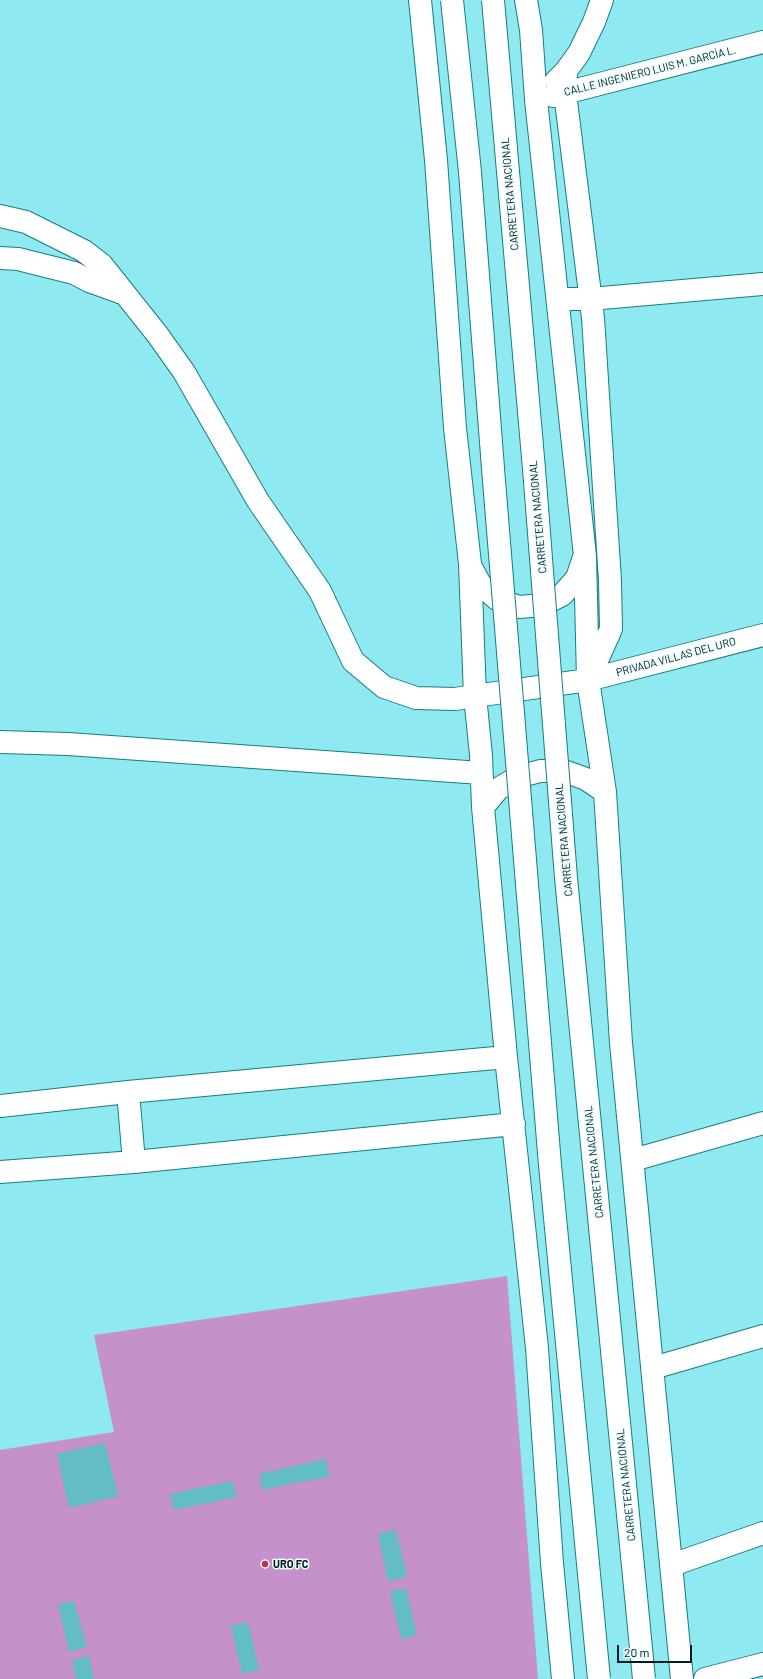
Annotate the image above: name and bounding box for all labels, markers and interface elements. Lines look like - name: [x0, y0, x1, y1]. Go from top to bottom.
- street label: CALLE INGENIERO LUIS M. GARCÍA L.: [563, 43, 737, 99]
- street label: CARRETERA NACIONAL: [498, 137, 522, 251]
- street label: CARRETERA NACIONAL: [526, 460, 550, 574]
- street label: PRIVADA VILLAS DEL URO: [615, 635, 737, 679]
- street label: CARRETERA NACIONAL: [552, 783, 576, 897]
- street label: CARRETERA NACIONAL: [582, 1105, 606, 1219]
- street label: CARRETERA NACIONAL: [614, 1428, 638, 1542]
- place label: URO FC: [273, 1557, 309, 1571]
- marker: URO FC: [260, 1559, 270, 1569]
- scale bar: [619, 1637, 694, 1663]
- text: 20 m: [624, 1645, 650, 1659]

